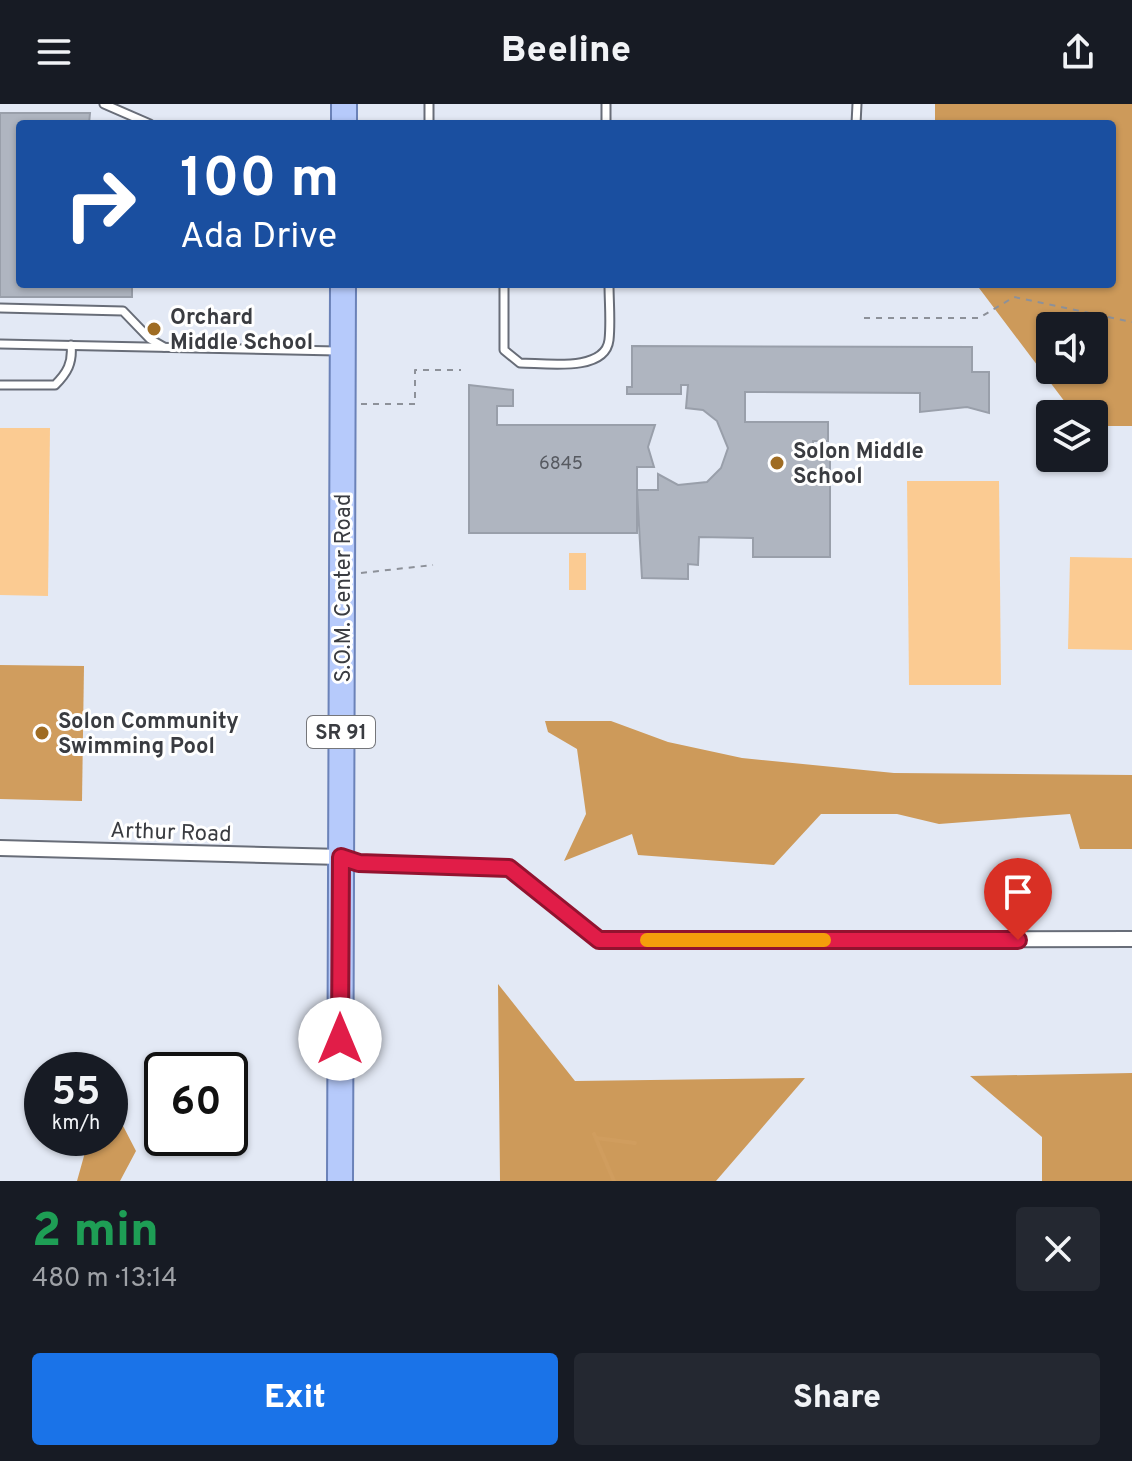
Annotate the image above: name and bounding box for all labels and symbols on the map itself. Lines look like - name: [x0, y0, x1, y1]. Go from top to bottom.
- place label: Orchard Middle School: [170, 305, 313, 357]
- marker: Orchard Middle School: [145, 320, 163, 338]
- place label: Solon Middle School: [793, 439, 924, 491]
- house number: 6845: [539, 453, 583, 476]
- marker: Solon Middle School: [768, 454, 786, 472]
- street label: S.O.M. Center Road: [331, 494, 358, 682]
- place label: Solon Community Swimming Pool: [58, 709, 239, 761]
- road number: SR 91: [307, 716, 375, 748]
- marker: Solon Community Swimming Pool: [33, 724, 51, 742]
- street label: Arthur Road: [110, 818, 232, 849]
- pin: [984, 858, 1052, 940]
- position arrow: [298, 997, 382, 1081]
- speed limit sign: 60: [144, 1052, 248, 1156]

